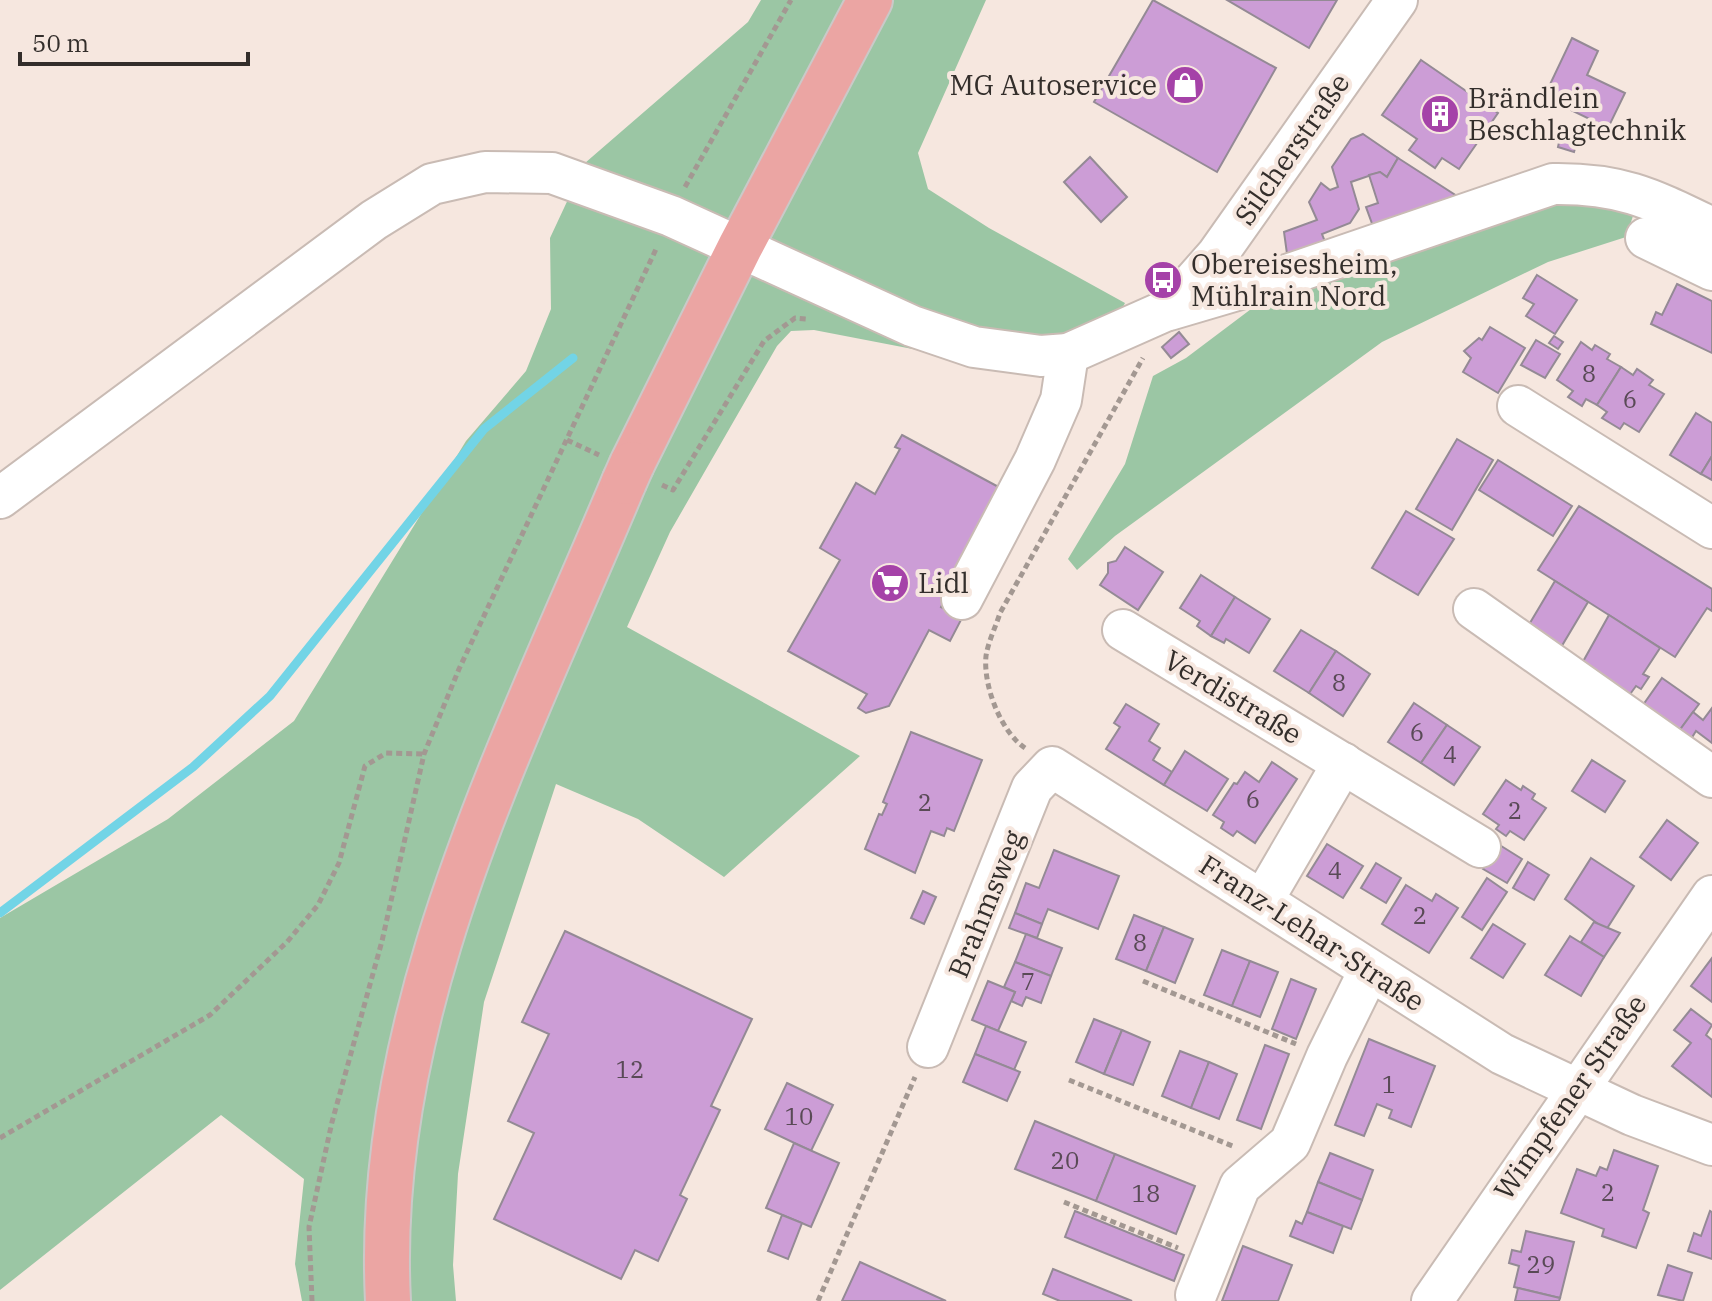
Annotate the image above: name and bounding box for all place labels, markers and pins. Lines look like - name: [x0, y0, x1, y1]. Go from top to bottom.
- shop icon: MG Autoservice: [1164, 64, 1206, 106]
- place label: MG Autoservice: [949, 66, 1157, 103]
- place label: Brändlein Beschlagtechnik: [1468, 79, 1687, 148]
- building icon: Brändlein Beschlagtechnik: [1419, 93, 1461, 135]
- place label: Obereisesheim, Mühlrain Nord: [1191, 245, 1397, 314]
- bus stop icon: Obereisesheim, Mühlrain Nord: [1142, 259, 1184, 301]
- supermarket icon: Lidl: [869, 562, 911, 604]
- place label: Lidl: [918, 564, 969, 601]

